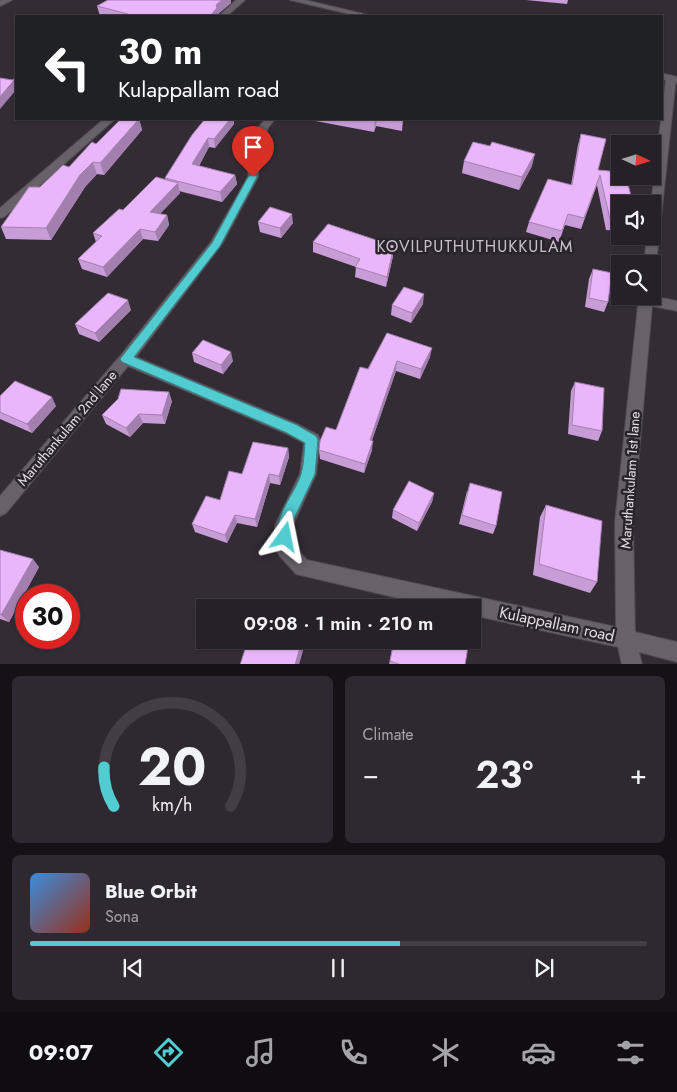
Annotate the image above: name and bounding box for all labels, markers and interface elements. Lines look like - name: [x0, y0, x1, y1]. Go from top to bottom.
- text: 30 m: [118, 27, 202, 77]
- icon: left: [35, 35, 100, 100]
- text: Kulappallam road: [118, 73, 279, 105]
- pin: [232, 126, 274, 177]
- icon: arrive: [239, 133, 267, 161]
- north arrow: [611, 135, 661, 185]
- map controls: [611, 135, 661, 305]
- button: sound: [611, 195, 661, 245]
- district label: KOVILPUTHUTHUKKULAM: [377, 235, 573, 258]
- button: search: [611, 255, 661, 305]
- street label: Maruthankulam 2nd lane: [13, 366, 121, 490]
- street label: Maruthankulam 1st lane: [615, 411, 645, 549]
- position arrow: [258, 510, 310, 562]
- speed limit sign: 30: [15, 584, 80, 649]
- street label: Kulappallam road: [497, 601, 617, 647]
- text: 09:08 · 1 min · 210 m: [244, 610, 433, 637]
- text: Climate: [363, 723, 414, 746]
- text: 20: [138, 729, 207, 805]
- text: 23°: [476, 747, 533, 802]
- text: −: [363, 754, 379, 795]
- text: +: [630, 754, 647, 795]
- text: km/h: [152, 792, 192, 818]
- text: Blue Orbit: [105, 878, 197, 905]
- text: Sona: [105, 905, 139, 928]
- icon: previous: [119, 954, 147, 982]
- icon: pause: [324, 954, 352, 982]
- icon: next: [530, 954, 558, 982]
- icon: directions: [151, 1035, 186, 1070]
- icon: music: [243, 1035, 278, 1070]
- icon: phone: [336, 1035, 371, 1070]
- icon: climate: [428, 1035, 463, 1070]
- icon: car: [521, 1035, 556, 1070]
- icon: filters: [613, 1035, 648, 1070]
- text: 09:07: [29, 1036, 93, 1068]

